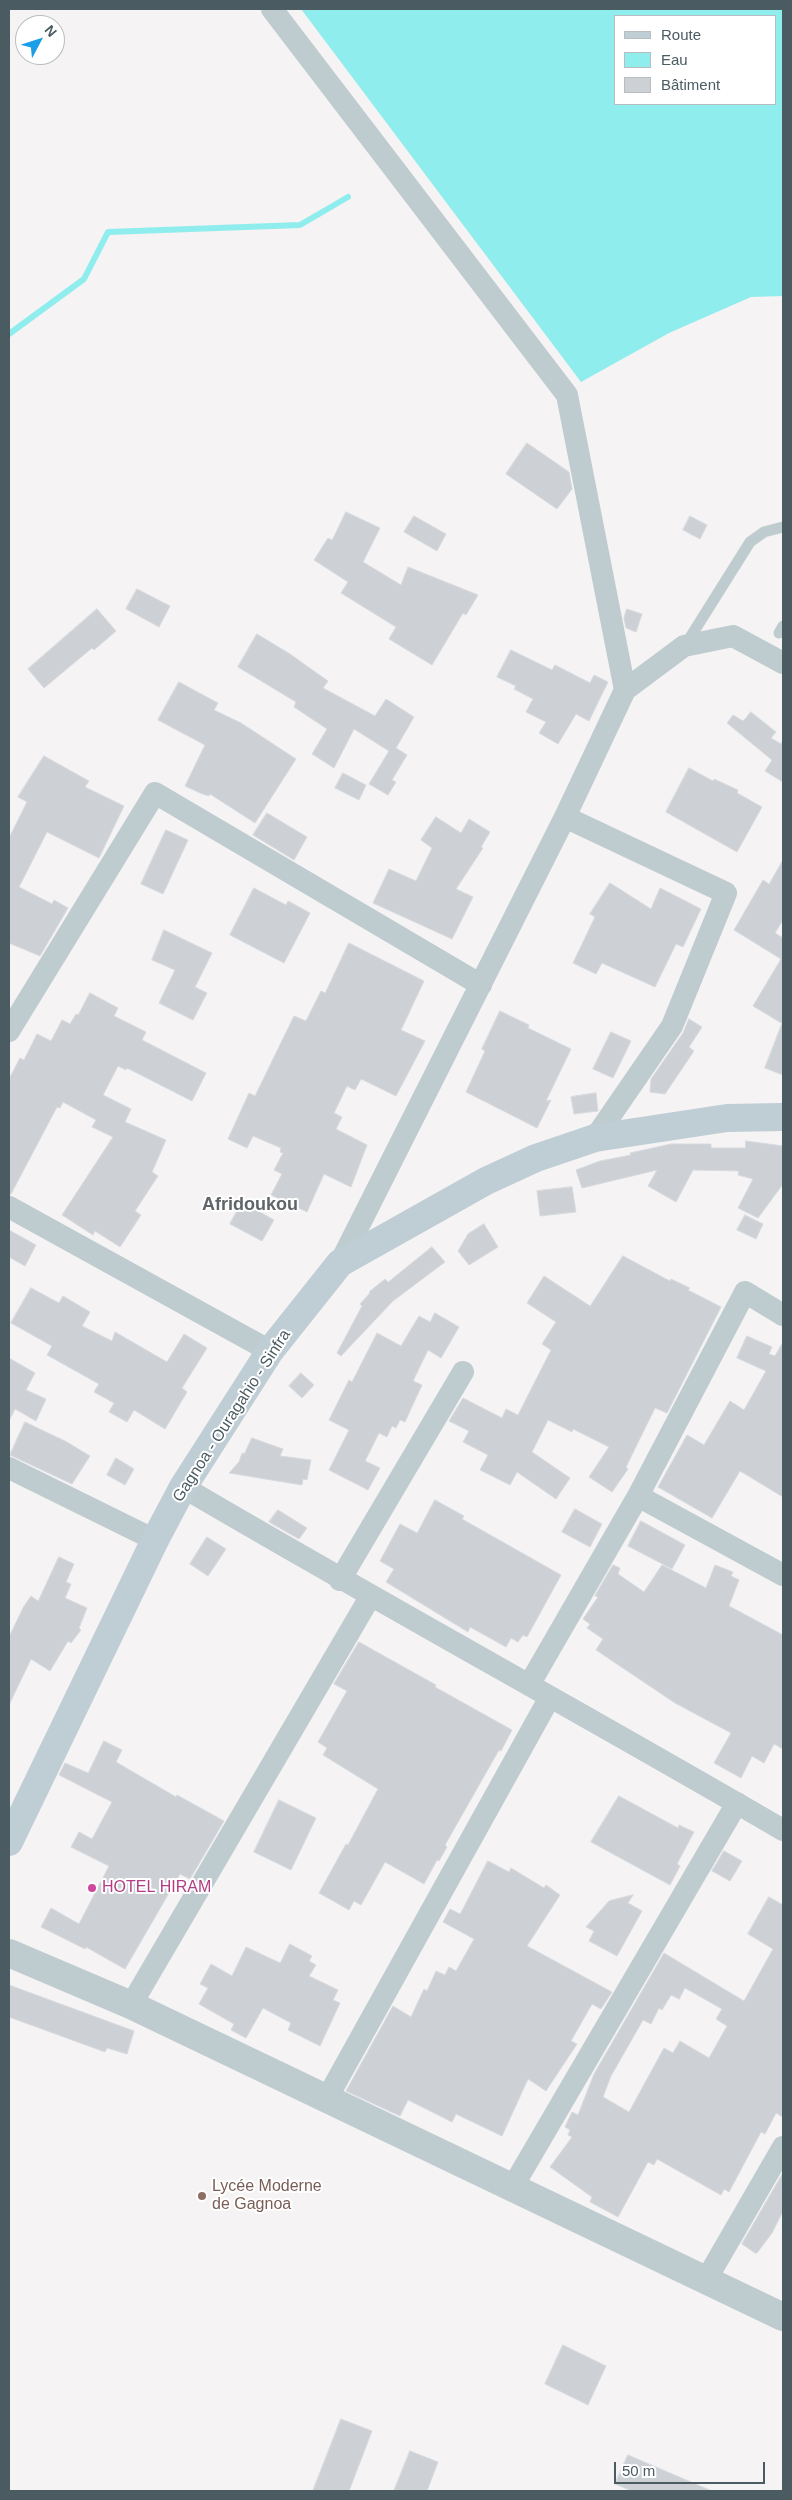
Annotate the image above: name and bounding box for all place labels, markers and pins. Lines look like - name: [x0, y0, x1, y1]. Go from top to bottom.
- place label: HOTEL HIRAM: [102, 1878, 211, 1898]
- marker: HOTEL HIRAM: [86, 1882, 98, 1894]
- place label: Lycée Moderne de Gagnoa: [212, 2177, 322, 2215]
- marker: Lycée Moderne de Gagnoa: [196, 2190, 208, 2202]

